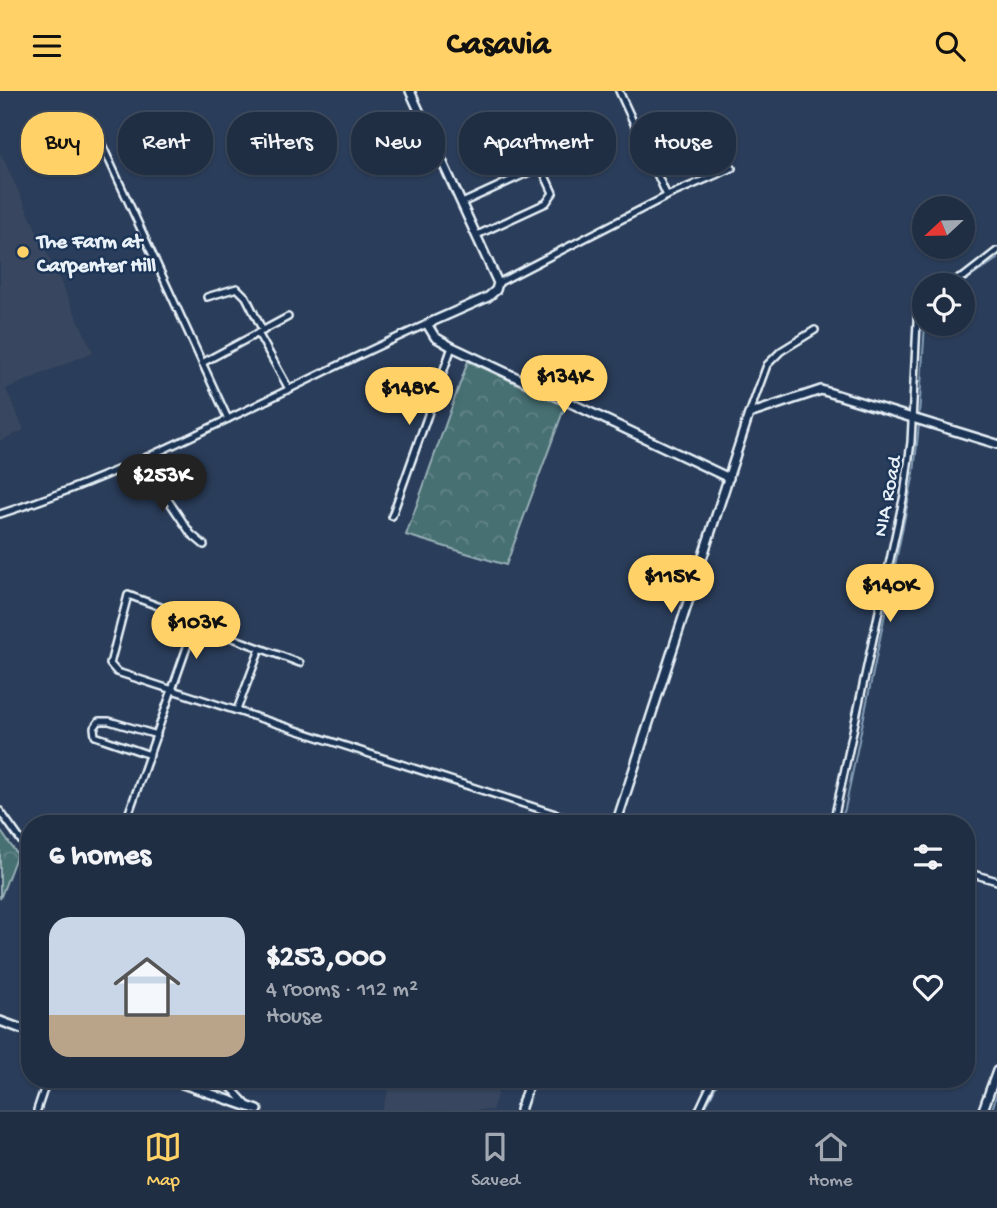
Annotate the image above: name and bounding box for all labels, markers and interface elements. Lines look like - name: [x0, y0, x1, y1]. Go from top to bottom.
- icon: menu: [28, 27, 66, 65]
- text: Casavia: [447, 27, 550, 65]
- icon: search: [931, 27, 969, 65]
- chip: Buy: [21, 112, 104, 175]
- chip: Rent: [118, 112, 213, 175]
- chip: Filters: [227, 112, 337, 175]
- chip: New: [351, 112, 445, 175]
- chip: Apartment: [459, 112, 616, 175]
- chip: House: [630, 112, 736, 175]
- north arrow: [912, 196, 975, 259]
- map controls: [912, 196, 975, 336]
- place label: The Farm at Carpenter Hill: [35, 231, 157, 280]
- marker: The Farm at Carpenter Hill: [15, 244, 31, 260]
- button: locate: [912, 273, 975, 336]
- pin: $134K: [515, 355, 613, 415]
- text: $134K: [536, 364, 592, 391]
- pin: $148K: [360, 367, 458, 427]
- text: $148K: [381, 376, 437, 403]
- street label: NIA Road: [869, 452, 910, 539]
- pin: $253K: [113, 455, 211, 514]
- text: $253K: [133, 463, 191, 490]
- pin: $115K: [622, 555, 720, 615]
- text: $115K: [644, 564, 698, 591]
- pin: $140K: [841, 565, 939, 624]
- text: $140K: [862, 573, 918, 600]
- pin: $103K: [147, 601, 245, 661]
- text: $103K: [167, 610, 225, 637]
- icon: filters: [909, 838, 947, 876]
- text: 6 homes: [49, 840, 151, 875]
- text: $253,000: [266, 942, 386, 977]
- icon: home: [105, 945, 189, 1029]
- icon: heart: [909, 968, 947, 1006]
- text: 4 rooms · 112 m²: [266, 977, 418, 1004]
- text: House: [266, 1004, 322, 1031]
- tab: Map: [144, 1128, 182, 1193]
- tab: Saved: [471, 1128, 520, 1193]
- tab: Home: [809, 1128, 853, 1193]

